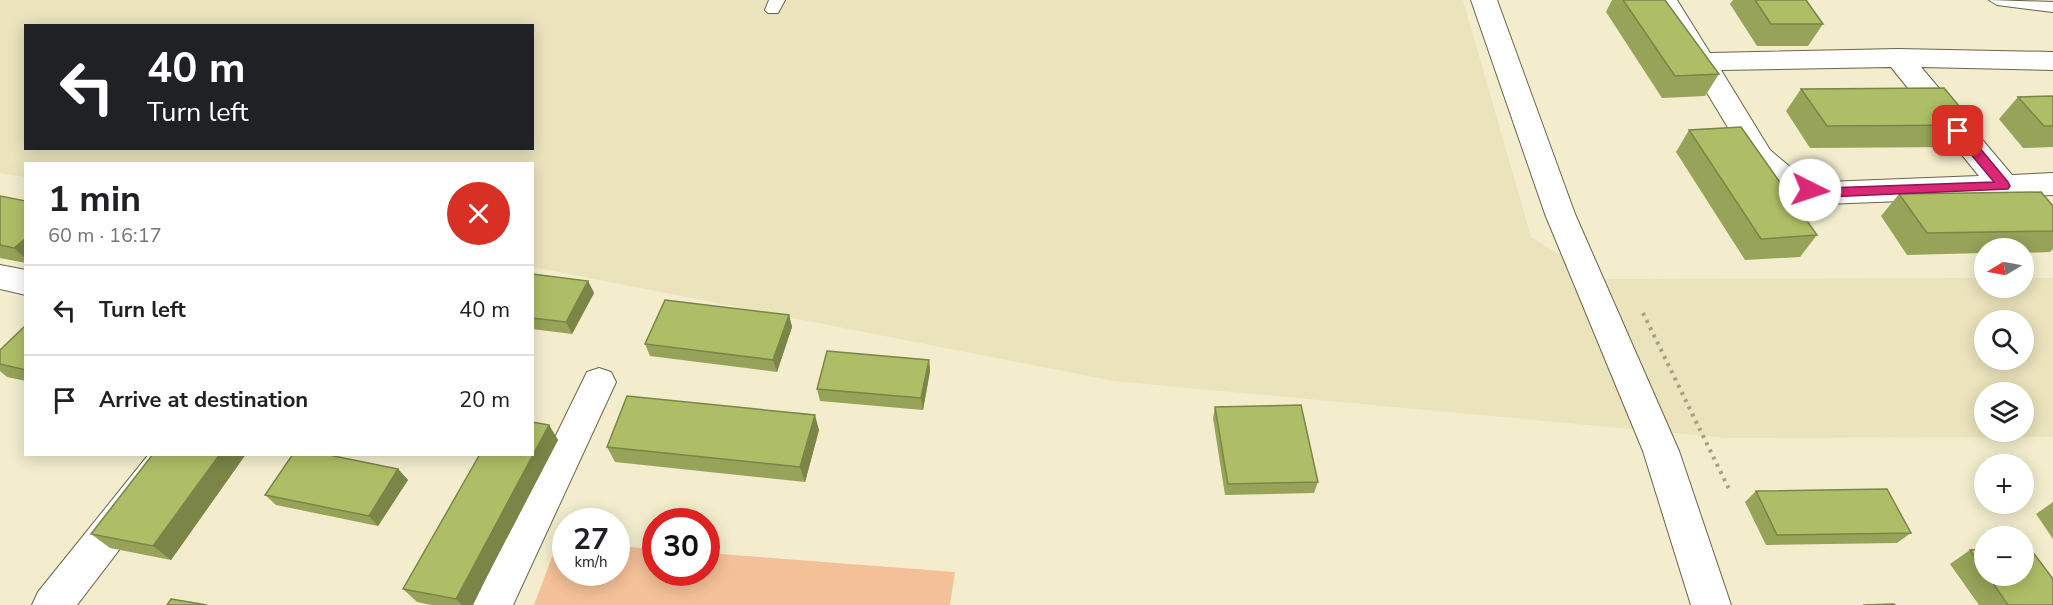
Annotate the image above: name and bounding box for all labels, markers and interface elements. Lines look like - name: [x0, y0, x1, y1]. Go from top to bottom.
- text: 40 m: [147, 40, 246, 97]
- icon: left: [48, 48, 126, 126]
- text: Turn left: [147, 94, 248, 131]
- pin: [1932, 105, 1983, 156]
- icon: arrive: [1941, 114, 1974, 147]
- position arrow: [1778, 158, 1842, 222]
- text: 1 min: [48, 175, 141, 224]
- button: close: [447, 182, 510, 245]
- text: 60 m · 16:17: [48, 222, 162, 249]
- north arrow: [1974, 238, 2034, 298]
- map controls: [1974, 238, 2034, 586]
- icon: left: [48, 294, 81, 327]
- text: Turn left: [99, 295, 186, 325]
- text: 40 m: [459, 295, 510, 325]
- button: search: [1974, 310, 2034, 370]
- button: layers: [1974, 382, 2034, 442]
- icon: arrive: [48, 384, 81, 417]
- text: Arrive at destination: [99, 385, 308, 415]
- text: 20 m: [459, 385, 510, 415]
- button: +: [1974, 454, 2034, 514]
- speed limit sign: 30: [642, 508, 720, 586]
- text: 27: [573, 519, 609, 560]
- button: −: [1974, 526, 2034, 586]
- text: km/h: [574, 552, 608, 572]

